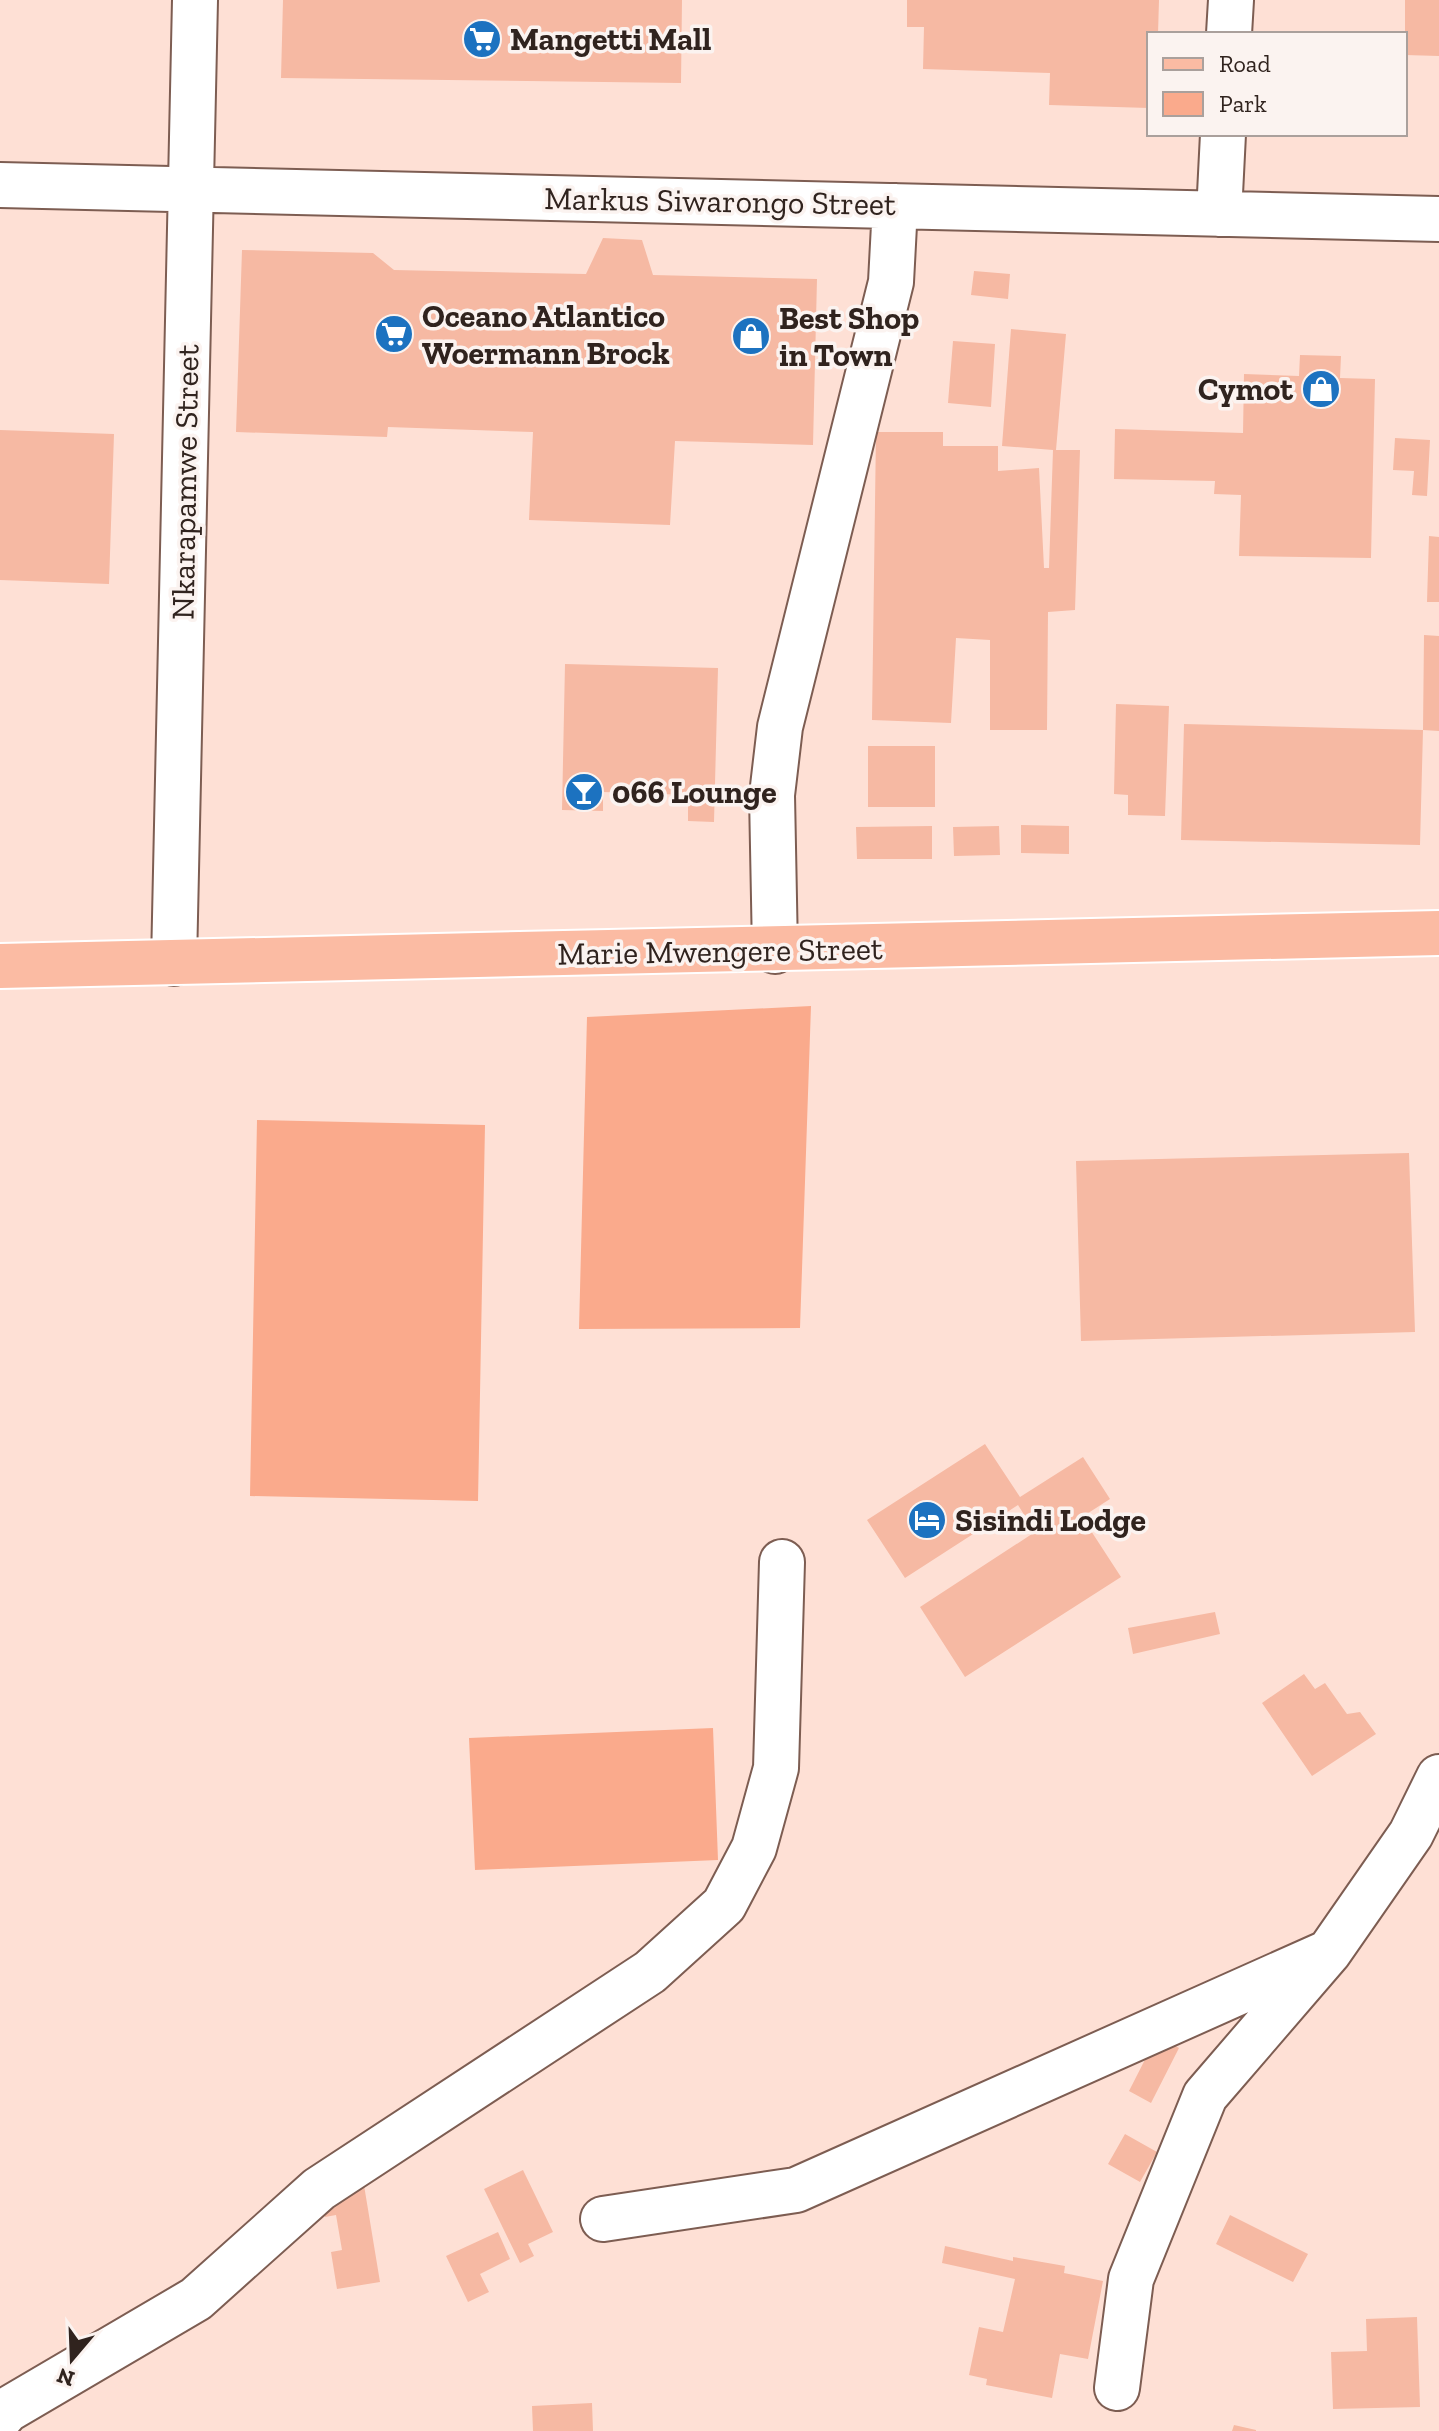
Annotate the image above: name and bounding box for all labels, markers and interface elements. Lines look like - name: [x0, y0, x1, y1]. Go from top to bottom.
- supermarket icon: Mangetti Mall: [461, 18, 503, 60]
- place label: Mangetti Mall: [510, 20, 711, 58]
- legend: [1147, 32, 1407, 136]
- text: Road: [1219, 49, 1271, 78]
- text: Park: [1219, 89, 1267, 118]
- street label: Markus Siwarongo Street: [544, 179, 896, 223]
- place label: Oceano Atlantico Woermann Brock: [422, 297, 670, 372]
- place label: Best Shop in Town: [779, 299, 919, 374]
- supermarket icon: Oceano Atlantico Woermann Brock: [373, 313, 415, 355]
- shop icon: Best Shop in Town: [730, 315, 772, 357]
- street label: Nkarapamwe Street: [164, 344, 206, 620]
- shop icon: Cymot: [1300, 368, 1342, 410]
- place label: Cymot: [1198, 370, 1293, 408]
- bar icon: 066 Lounge: [563, 771, 605, 813]
- place label: 066 Lounge: [612, 773, 777, 811]
- street label: Marie Mwengere Street: [557, 929, 883, 973]
- hotel icon: Sisindi Lodge: [906, 1499, 948, 1541]
- place label: Sisindi Lodge: [955, 1501, 1146, 1539]
- north arrow: [32, 2319, 112, 2399]
- text: N: [53, 2362, 78, 2393]

